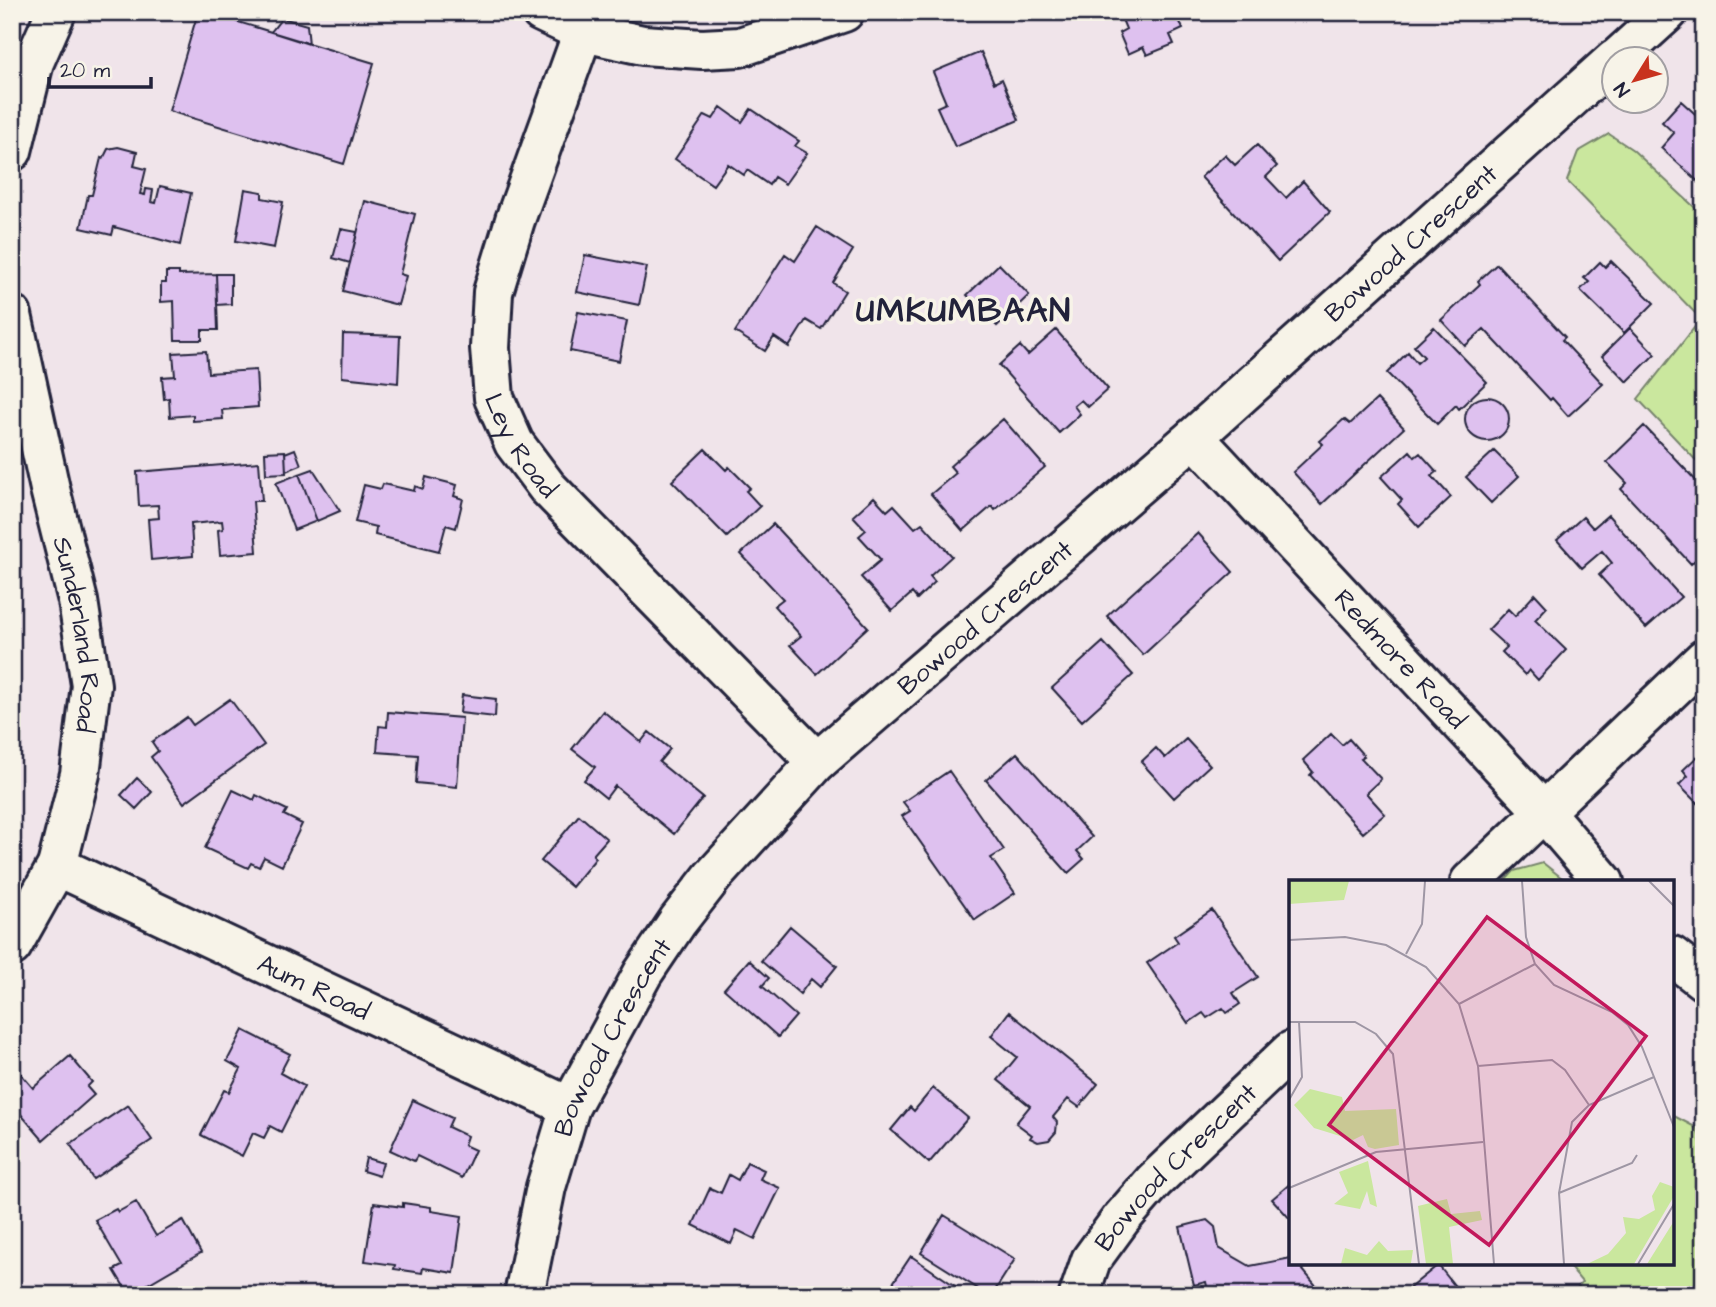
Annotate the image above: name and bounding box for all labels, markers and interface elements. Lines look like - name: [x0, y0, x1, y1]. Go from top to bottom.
- scale bar: [49, 46, 150, 90]
- north arrow: [1600, 46, 1670, 116]
- text: 20 m: [60, 56, 111, 85]
- text: N: [1608, 76, 1637, 102]
- street label: Bowood Crescent: [1317, 156, 1506, 331]
- district label: UMKUMBAAN: [856, 288, 1072, 334]
- street label: Ley Road: [475, 388, 565, 506]
- street label: Bowood Crescent: [890, 532, 1081, 704]
- street label: Sunderland Road: [44, 533, 109, 734]
- street label: Redmore Road: [1326, 581, 1474, 737]
- inset map: [1289, 880, 1674, 1265]
- street label: Bowood Crescent: [545, 931, 681, 1141]
- street label: Aum Road: [252, 946, 376, 1030]
- street label: Bowood Crescent: [1086, 1075, 1266, 1259]

